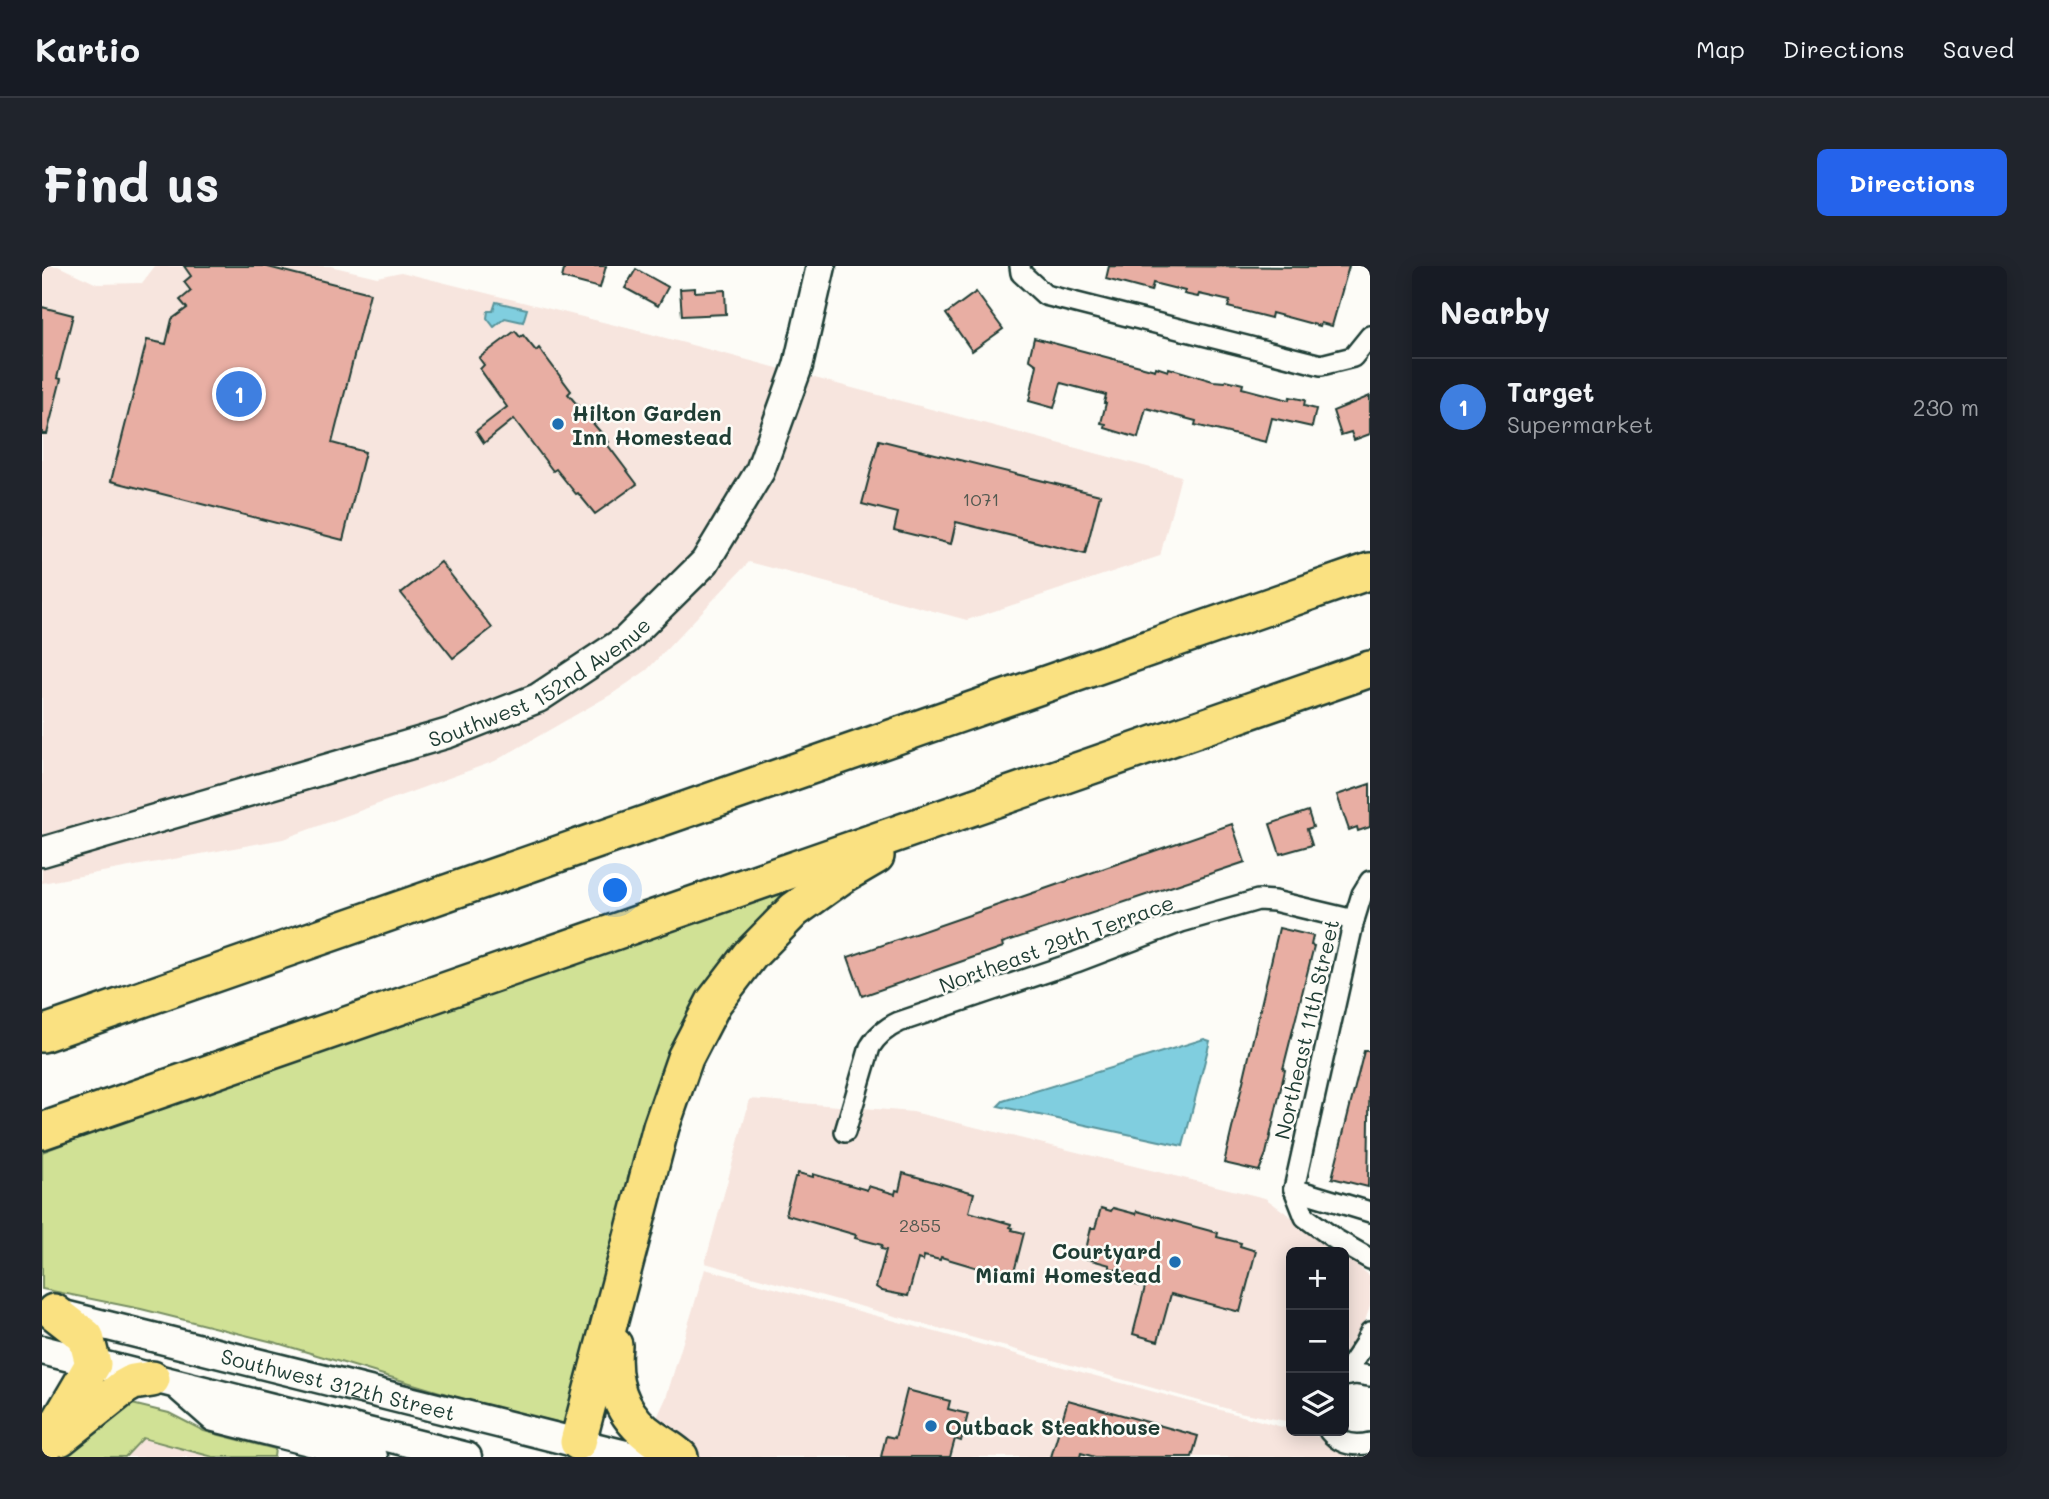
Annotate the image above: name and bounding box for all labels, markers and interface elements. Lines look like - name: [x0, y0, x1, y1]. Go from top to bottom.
- text: Kartio: [35, 27, 140, 70]
- text: Map: [1696, 33, 1745, 64]
- text: Directions: [1783, 33, 1905, 64]
- text: Saved: [1943, 33, 2014, 64]
- button: Directions: [1817, 149, 2007, 216]
- text: Find us: [42, 151, 220, 214]
- text: Nearby: [1440, 292, 1550, 332]
- pin: 1: [216, 368, 262, 420]
- text: Target: [1507, 375, 1594, 409]
- text: 1: [1458, 392, 1468, 422]
- text: 230 m: [1913, 392, 1979, 422]
- place label: Hilton Garden Inn Homestead: [572, 399, 732, 450]
- text: Supermarket: [1507, 409, 1653, 439]
- marker: Hilton Garden Inn Homestead: [550, 416, 566, 432]
- house number: 1071: [962, 487, 1000, 511]
- street label: Southwest 152nd Avenue: [425, 611, 655, 752]
- your location: [598, 873, 632, 907]
- street label: Northeast 29th Terrace: [935, 888, 1177, 998]
- street label: Northeast 11th Street: [1268, 916, 1344, 1142]
- house number: 2855: [899, 1213, 941, 1237]
- place label: Courtyard Miami Homestead: [975, 1237, 1161, 1288]
- map controls: [1286, 1247, 1349, 1436]
- button: +: [1286, 1247, 1349, 1310]
- marker: Courtyard Miami Homestead: [1167, 1254, 1183, 1270]
- button: −: [1286, 1310, 1349, 1373]
- street label: Southwest 312th Street: [219, 1341, 458, 1426]
- button: layers: [1286, 1373, 1349, 1436]
- place label: Outback Steakhouse: [945, 1413, 1160, 1440]
- marker: Outback Steakhouse: [923, 1418, 939, 1434]

